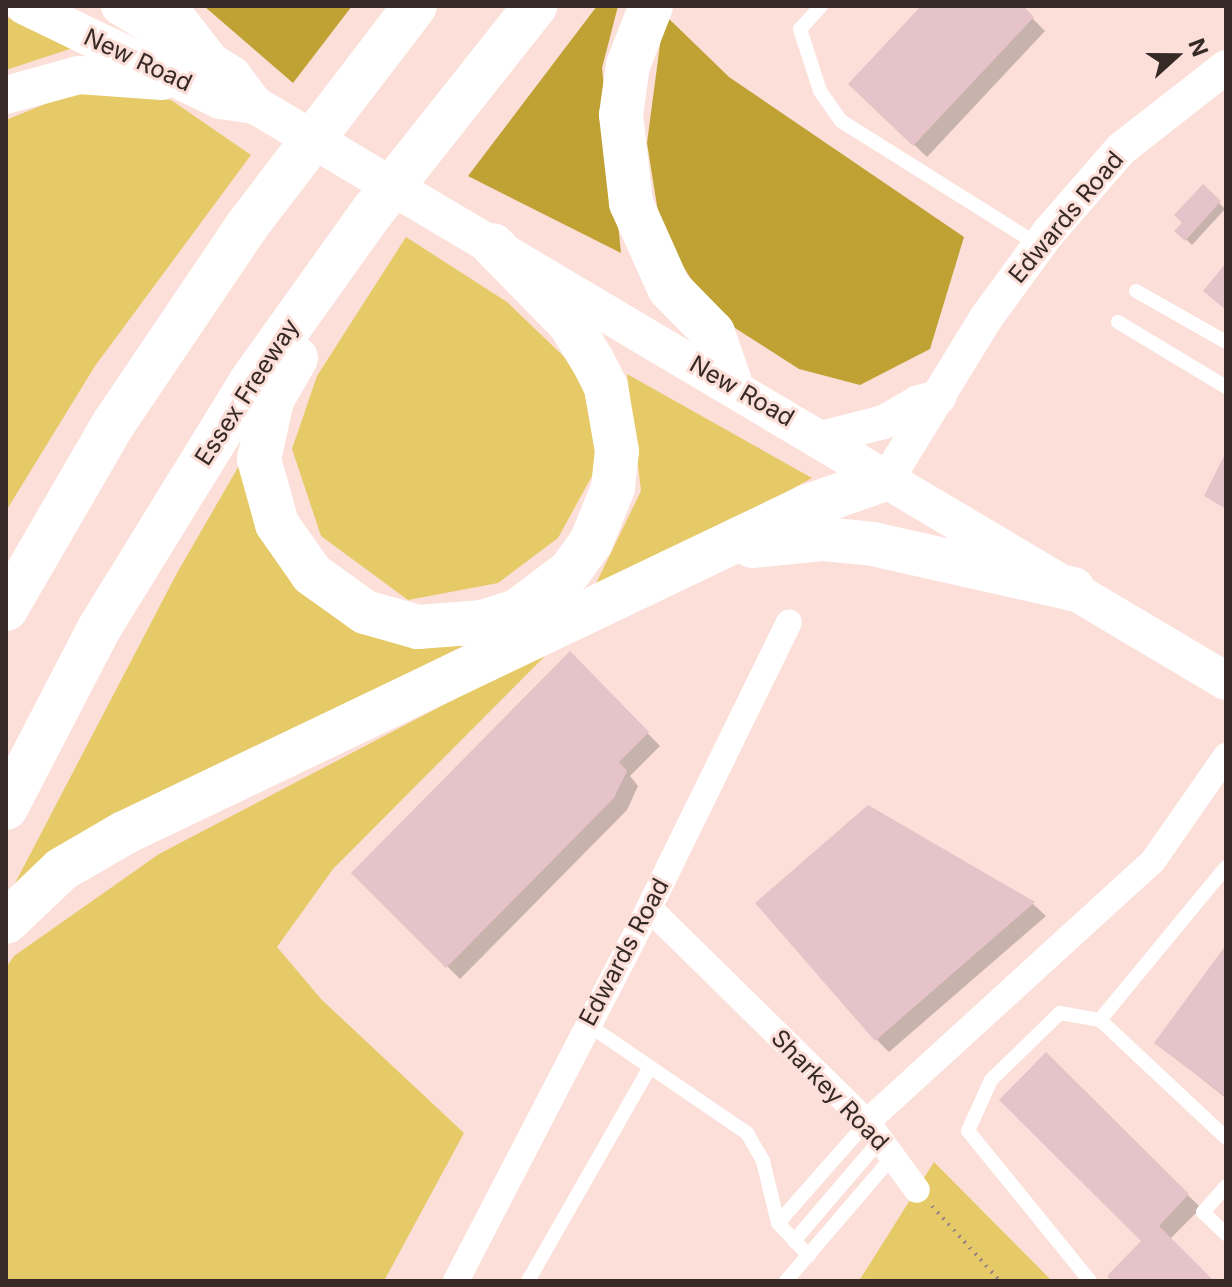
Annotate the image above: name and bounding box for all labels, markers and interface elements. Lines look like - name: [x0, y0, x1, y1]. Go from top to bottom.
- north arrow: [1136, 16, 1216, 96]
- street label: New Road: [79, 22, 197, 98]
- text: N: [1183, 35, 1214, 60]
- street label: Edwards Road: [1003, 145, 1129, 289]
- street label: Essex Freeway: [189, 313, 305, 471]
- street label: New Road: [685, 350, 799, 432]
- street label: Edwards Road: [573, 873, 675, 1031]
- street label: Sharkey Road: [765, 1024, 895, 1156]

